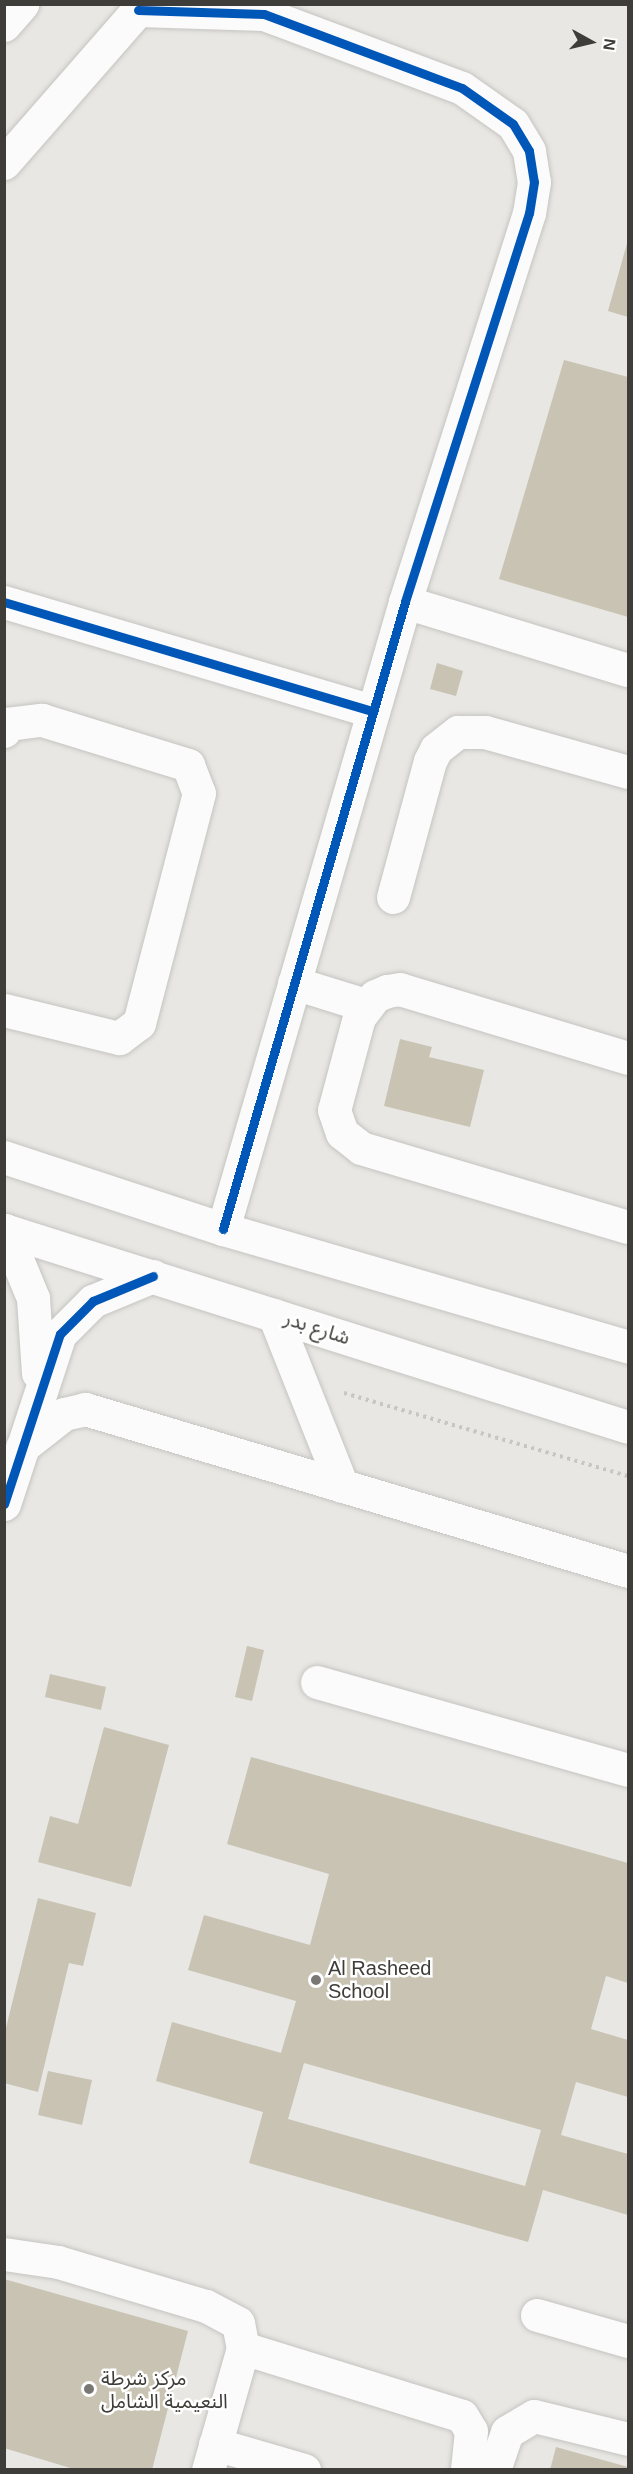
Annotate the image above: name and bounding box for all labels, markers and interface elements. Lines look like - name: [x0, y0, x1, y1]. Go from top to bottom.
- north arrow: [561, 12, 621, 72]
- text: N: [600, 38, 619, 51]
- street label: شارع بدر: [281, 1306, 353, 1350]
- place label: Al Rasheed School: [328, 1956, 431, 2003]
- marker: Al Rasheed School: [309, 1973, 323, 1987]
- place label: مركز شرطة النعيمية الشامل: [101, 2366, 228, 2413]
- marker: مركز شرطة النعيمية الشامل: [82, 2382, 96, 2396]

